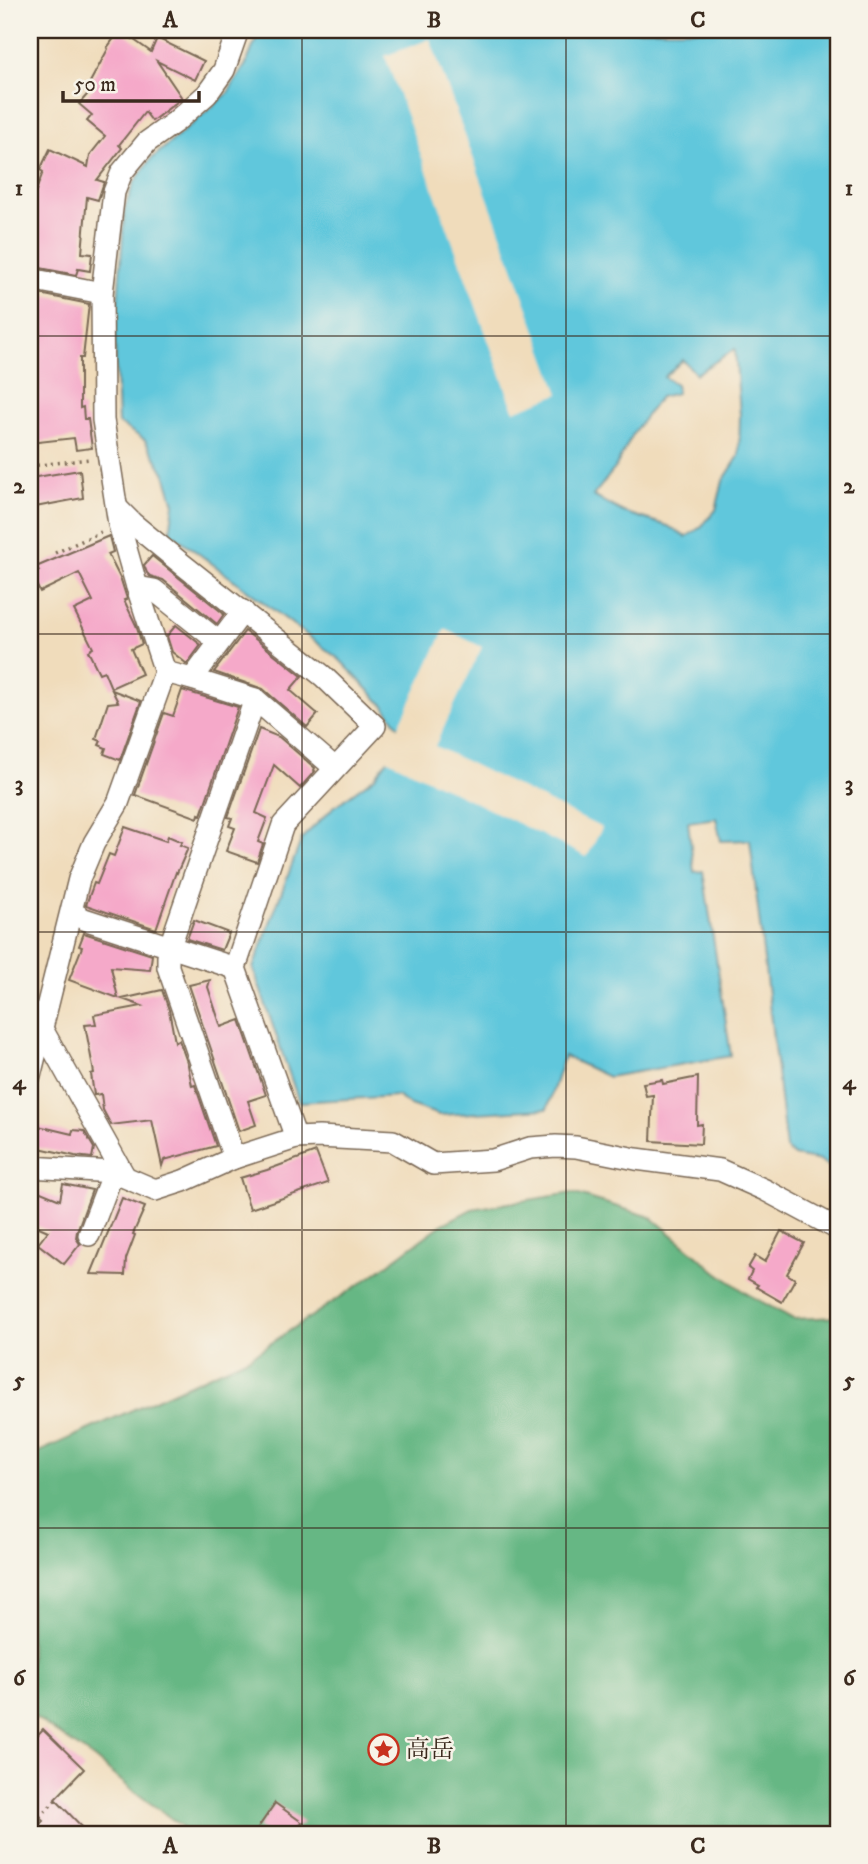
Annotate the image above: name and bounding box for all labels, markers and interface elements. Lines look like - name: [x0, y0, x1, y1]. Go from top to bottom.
- text: A: [162, 6, 179, 35]
- text: B: [427, 6, 441, 35]
- text: C: [690, 6, 706, 35]
- scale bar: [63, 60, 200, 104]
- text: 50 m: [74, 72, 116, 98]
- text: 1: [15, 174, 23, 203]
- text: 1: [845, 174, 853, 203]
- text: 2: [13, 472, 25, 501]
- text: 2: [843, 472, 855, 501]
- text: 3: [15, 770, 23, 799]
- text: 3: [845, 770, 853, 799]
- text: 4: [12, 1068, 27, 1097]
- text: 4: [842, 1068, 857, 1097]
- text: 5: [12, 1366, 25, 1395]
- text: 5: [842, 1366, 855, 1395]
- text: 6: [13, 1664, 27, 1693]
- text: 6: [843, 1664, 857, 1693]
- place icon: 高岳: [366, 1733, 400, 1767]
- place label: 高岳: [406, 1735, 454, 1765]
- text: A: [162, 1832, 179, 1861]
- text: B: [427, 1832, 441, 1861]
- text: C: [690, 1832, 706, 1861]

